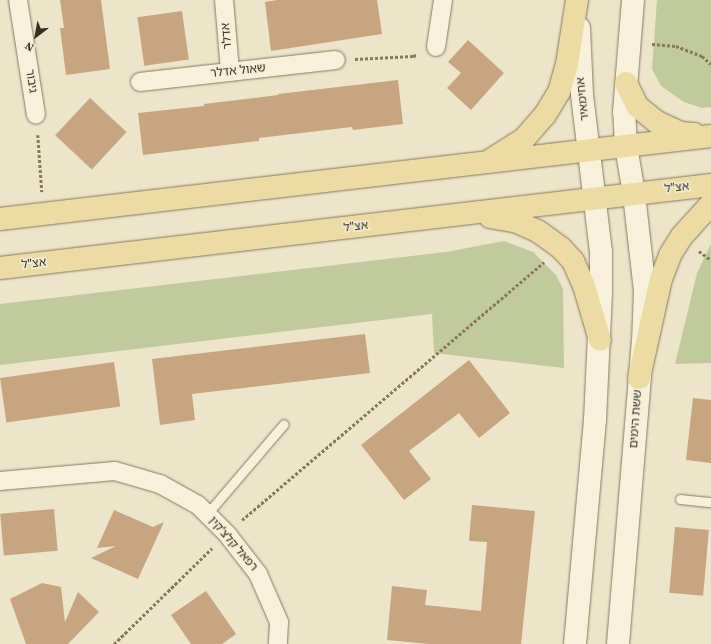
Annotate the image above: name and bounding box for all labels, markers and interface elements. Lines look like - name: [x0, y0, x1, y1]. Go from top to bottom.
- north arrow: [16, 16, 56, 56]
- street label: אדלר: [219, 22, 235, 50]
- text: N: [22, 38, 37, 55]
- street label: שאול אדלר: [210, 61, 266, 81]
- street label: גיבור: [22, 68, 40, 94]
- street label: אחימאיר: [574, 76, 592, 122]
- street label: אצ"ל: [664, 179, 690, 197]
- street label: אצ"ל: [343, 218, 369, 236]
- street label: אצ"ל: [21, 255, 47, 273]
- street label: ששת הימים: [627, 389, 645, 449]
- street label: רפאל קלצ'קין: [205, 514, 261, 574]

